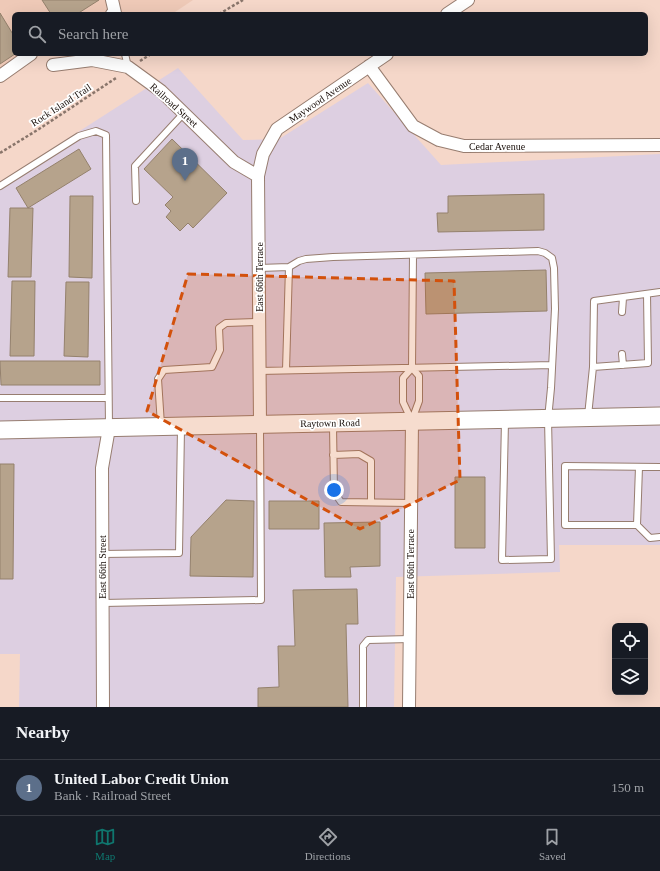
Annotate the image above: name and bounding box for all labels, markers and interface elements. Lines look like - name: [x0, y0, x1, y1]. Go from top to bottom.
- search box: [12, 12, 648, 56]
- icon: search: [26, 23, 48, 45]
- text: Search here: [58, 26, 128, 42]
- street label: Maywood Avenue: [287, 75, 354, 125]
- street label: Rock Island Trail: [29, 81, 93, 129]
- street label: Railroad Street: [148, 81, 200, 129]
- street label: Cedar Avenue: [469, 141, 526, 152]
- pin: 1: [172, 148, 198, 181]
- street label: East 66th Terrace: [254, 242, 265, 312]
- street label: Raytown Road: [300, 417, 360, 429]
- your location: [324, 480, 344, 500]
- street label: East 66th Terrace: [405, 529, 416, 599]
- street label: East 66th Street: [97, 535, 108, 599]
- map controls: [612, 623, 648, 695]
- button: locate: [612, 623, 648, 659]
- button: layers: [612, 659, 648, 695]
- text: Nearby: [16, 723, 70, 742]
- text: United Labor Credit Union: [54, 771, 229, 787]
- text: 1: [26, 780, 32, 795]
- text: 150 m: [611, 780, 644, 795]
- text: Bank · Railroad Street: [54, 788, 171, 803]
- tab: Map: [94, 826, 116, 862]
- tab: Directions: [305, 826, 350, 862]
- tab: Saved: [539, 826, 566, 862]

